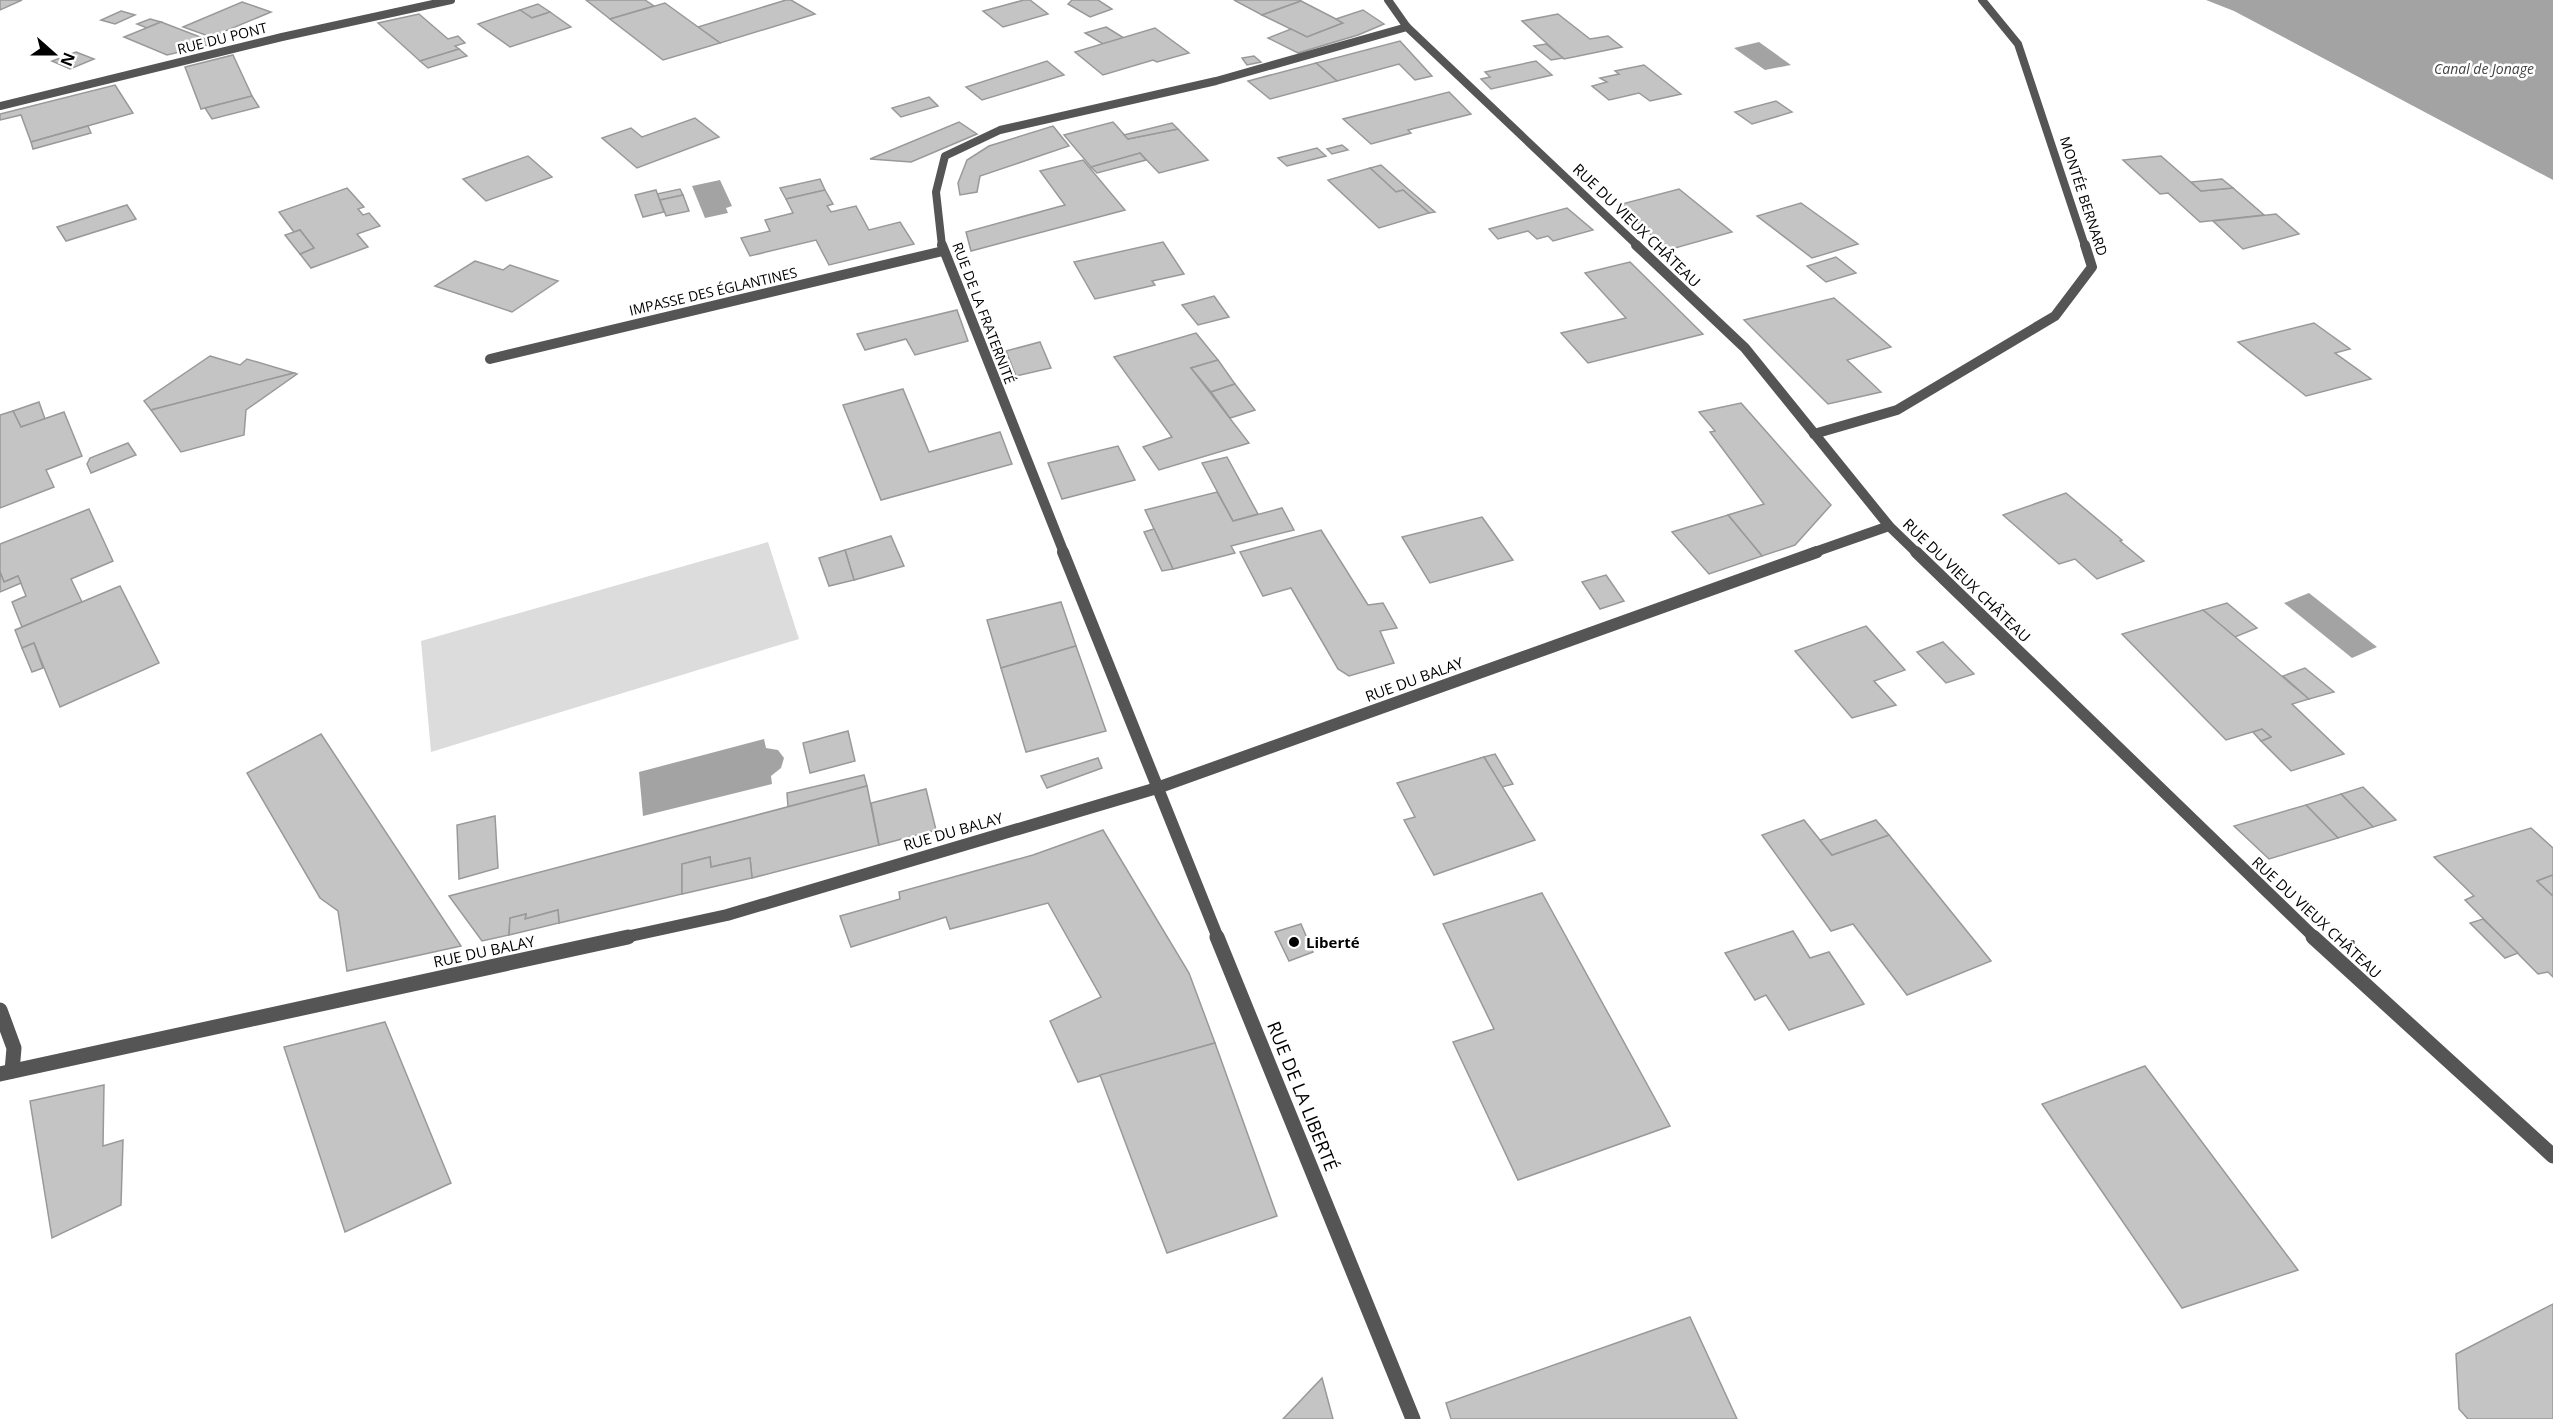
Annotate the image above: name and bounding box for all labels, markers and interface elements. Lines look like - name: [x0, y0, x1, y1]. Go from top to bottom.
- street label: RUE DU PONT: [175, 18, 269, 58]
- north arrow: [24, 24, 84, 84]
- text: N: [55, 49, 81, 69]
- water label: Canal de Jonage: [2434, 59, 2534, 78]
- street label: MONTÉE BERNARD: [2056, 134, 2112, 258]
- street label: RUE DU VIEUX CHÂTEAU: [1569, 159, 1705, 291]
- street label: RUE DE LA FRATERNITÉ: [948, 239, 1020, 387]
- street label: IMPASSE DES ÉGLANTINES: [627, 262, 799, 320]
- street label: RUE DU VIEUX CHÂTEAU: [1899, 514, 2035, 646]
- street label: RUE DU BALAY: [1362, 652, 1466, 706]
- street label: RUE DU BALAY: [901, 807, 1006, 855]
- street label: RUE DU VIEUX CHÂTEAU: [2248, 852, 2386, 982]
- street label: RUE DU BALAY: [432, 930, 537, 971]
- place label: Liberté: [1306, 932, 1360, 952]
- marker: Liberté: [1287, 935, 1301, 949]
- street label: RUE DE LA LIBERTÉ: [1262, 1018, 1344, 1174]

